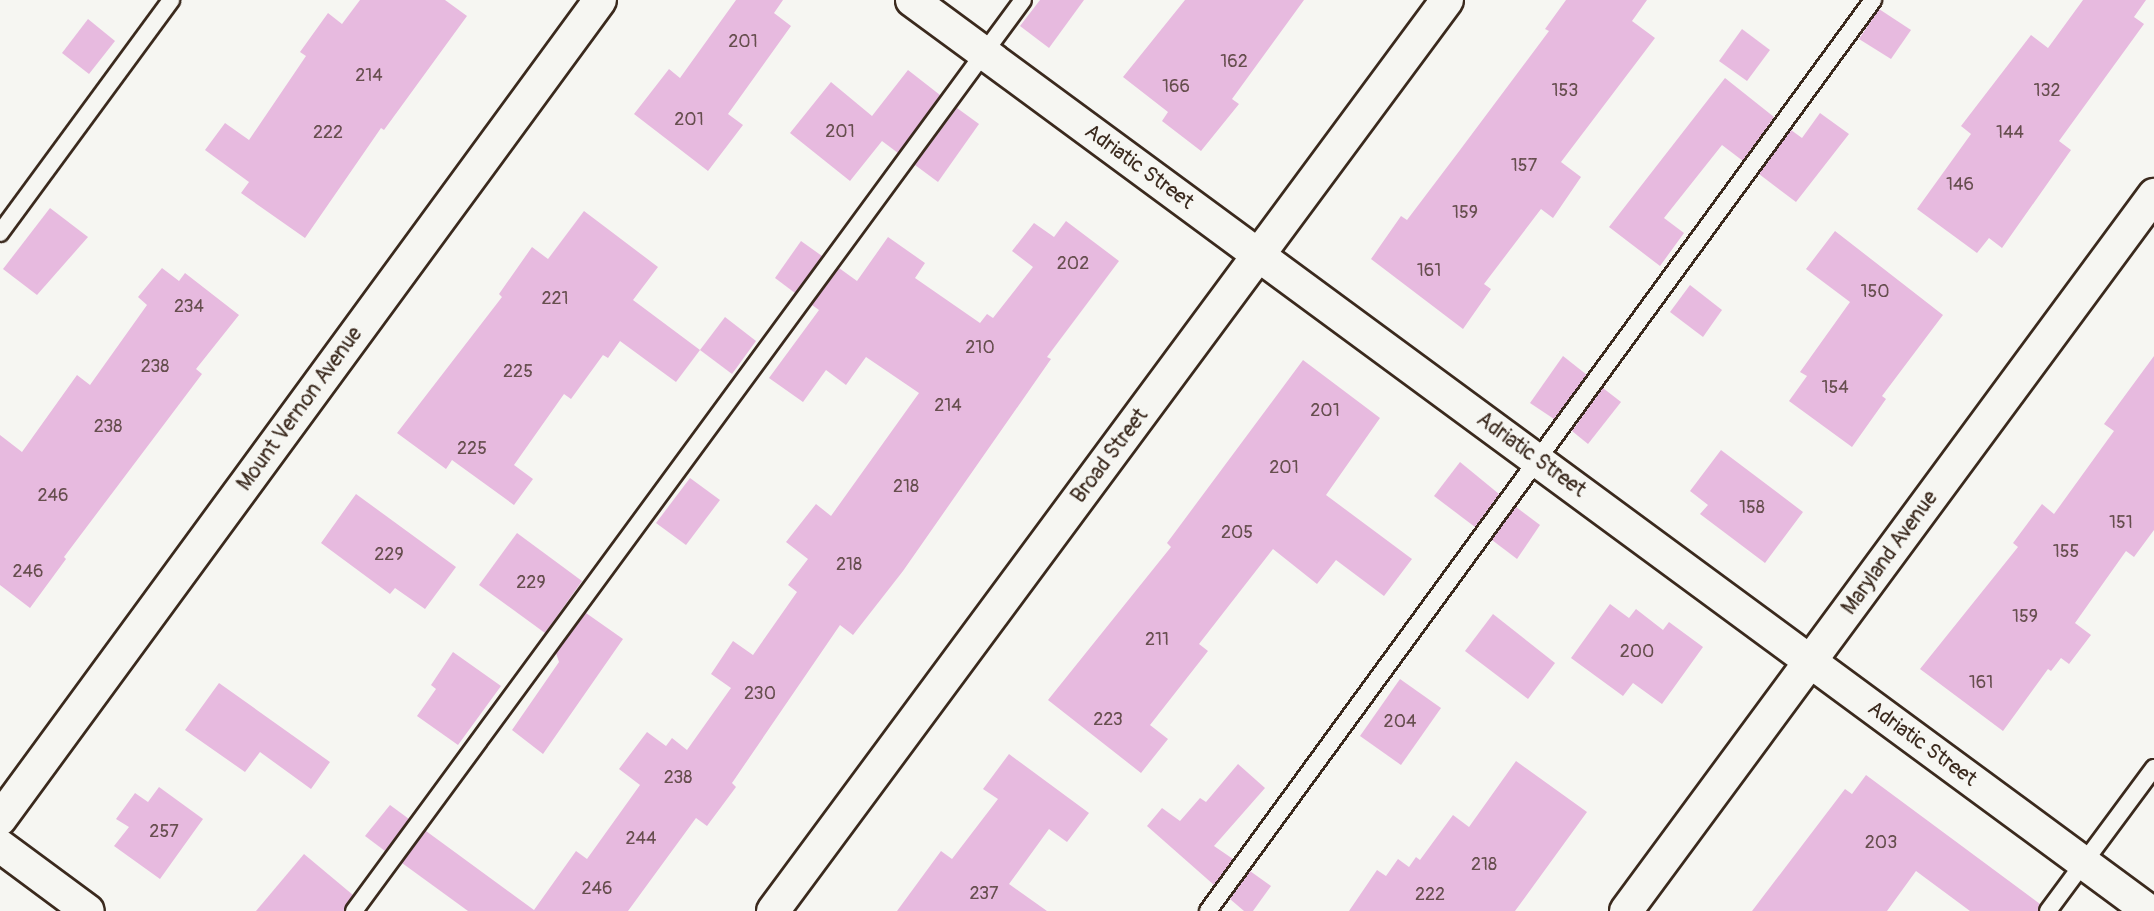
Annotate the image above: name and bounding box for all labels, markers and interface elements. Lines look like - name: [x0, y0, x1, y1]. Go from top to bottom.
- house number: 201: [728, 31, 758, 53]
- house number: 162: [1220, 51, 1248, 73]
- house number: 214: [355, 65, 383, 87]
- house number: 166: [1162, 76, 1190, 98]
- house number: 153: [1552, 80, 1578, 102]
- house number: 132: [2033, 80, 2061, 102]
- house number: 201: [674, 109, 704, 131]
- street label: Adriatic Street: [1080, 119, 1198, 215]
- house number: 201: [825, 121, 855, 143]
- house number: 222: [313, 122, 343, 144]
- house number: 144: [1996, 122, 2024, 144]
- house number: 157: [1511, 155, 1537, 177]
- house number: 146: [1946, 174, 1974, 196]
- house number: 159: [1452, 202, 1478, 224]
- house number: 202: [1057, 253, 1089, 275]
- house number: 161: [1417, 260, 1441, 282]
- house number: 150: [1860, 281, 1890, 303]
- house number: 221: [541, 288, 569, 310]
- house number: 234: [174, 296, 204, 318]
- street label: Mount Vernon Avenue: [232, 322, 368, 496]
- house number: 210: [965, 337, 995, 359]
- house number: 238: [141, 356, 169, 378]
- house number: 225: [503, 361, 533, 383]
- house number: 154: [1821, 377, 1849, 399]
- house number: 214: [934, 395, 962, 417]
- house number: 201: [1310, 400, 1340, 422]
- street label: Broad Street: [1066, 404, 1154, 508]
- street label: Adriatic Street: [1472, 407, 1590, 503]
- house number: 238: [94, 416, 122, 438]
- house number: 225: [457, 438, 487, 460]
- house number: 201: [1269, 457, 1299, 479]
- house number: 218: [893, 476, 919, 498]
- house number: 246: [38, 485, 68, 507]
- street label: Maryland Avenue: [1837, 486, 1943, 620]
- house number: 158: [1739, 497, 1765, 519]
- house number: 151: [2109, 512, 2133, 534]
- house number: 205: [1221, 522, 1253, 544]
- house number: 155: [2053, 541, 2079, 563]
- house number: 229: [374, 544, 404, 566]
- house number: 218: [836, 554, 862, 576]
- house number: 246: [13, 561, 43, 583]
- house number: 229: [516, 572, 546, 594]
- house number: 159: [2012, 606, 2038, 628]
- house number: 211: [1145, 629, 1169, 651]
- house number: 200: [1620, 641, 1654, 663]
- house number: 161: [1969, 672, 1993, 694]
- house number: 230: [744, 683, 776, 705]
- street label: Adriatic Street: [1863, 696, 1981, 792]
- house number: 223: [1093, 709, 1123, 731]
- house number: 204: [1384, 711, 1416, 733]
- house number: 238: [664, 767, 692, 789]
- house number: 257: [149, 821, 179, 843]
- house number: 244: [626, 828, 656, 850]
- house number: 203: [1865, 832, 1897, 854]
- house number: 218: [1471, 854, 1497, 876]
- house number: 246: [582, 878, 612, 900]
- house number: 237: [969, 883, 999, 905]
- house number: 222: [1415, 884, 1445, 906]

